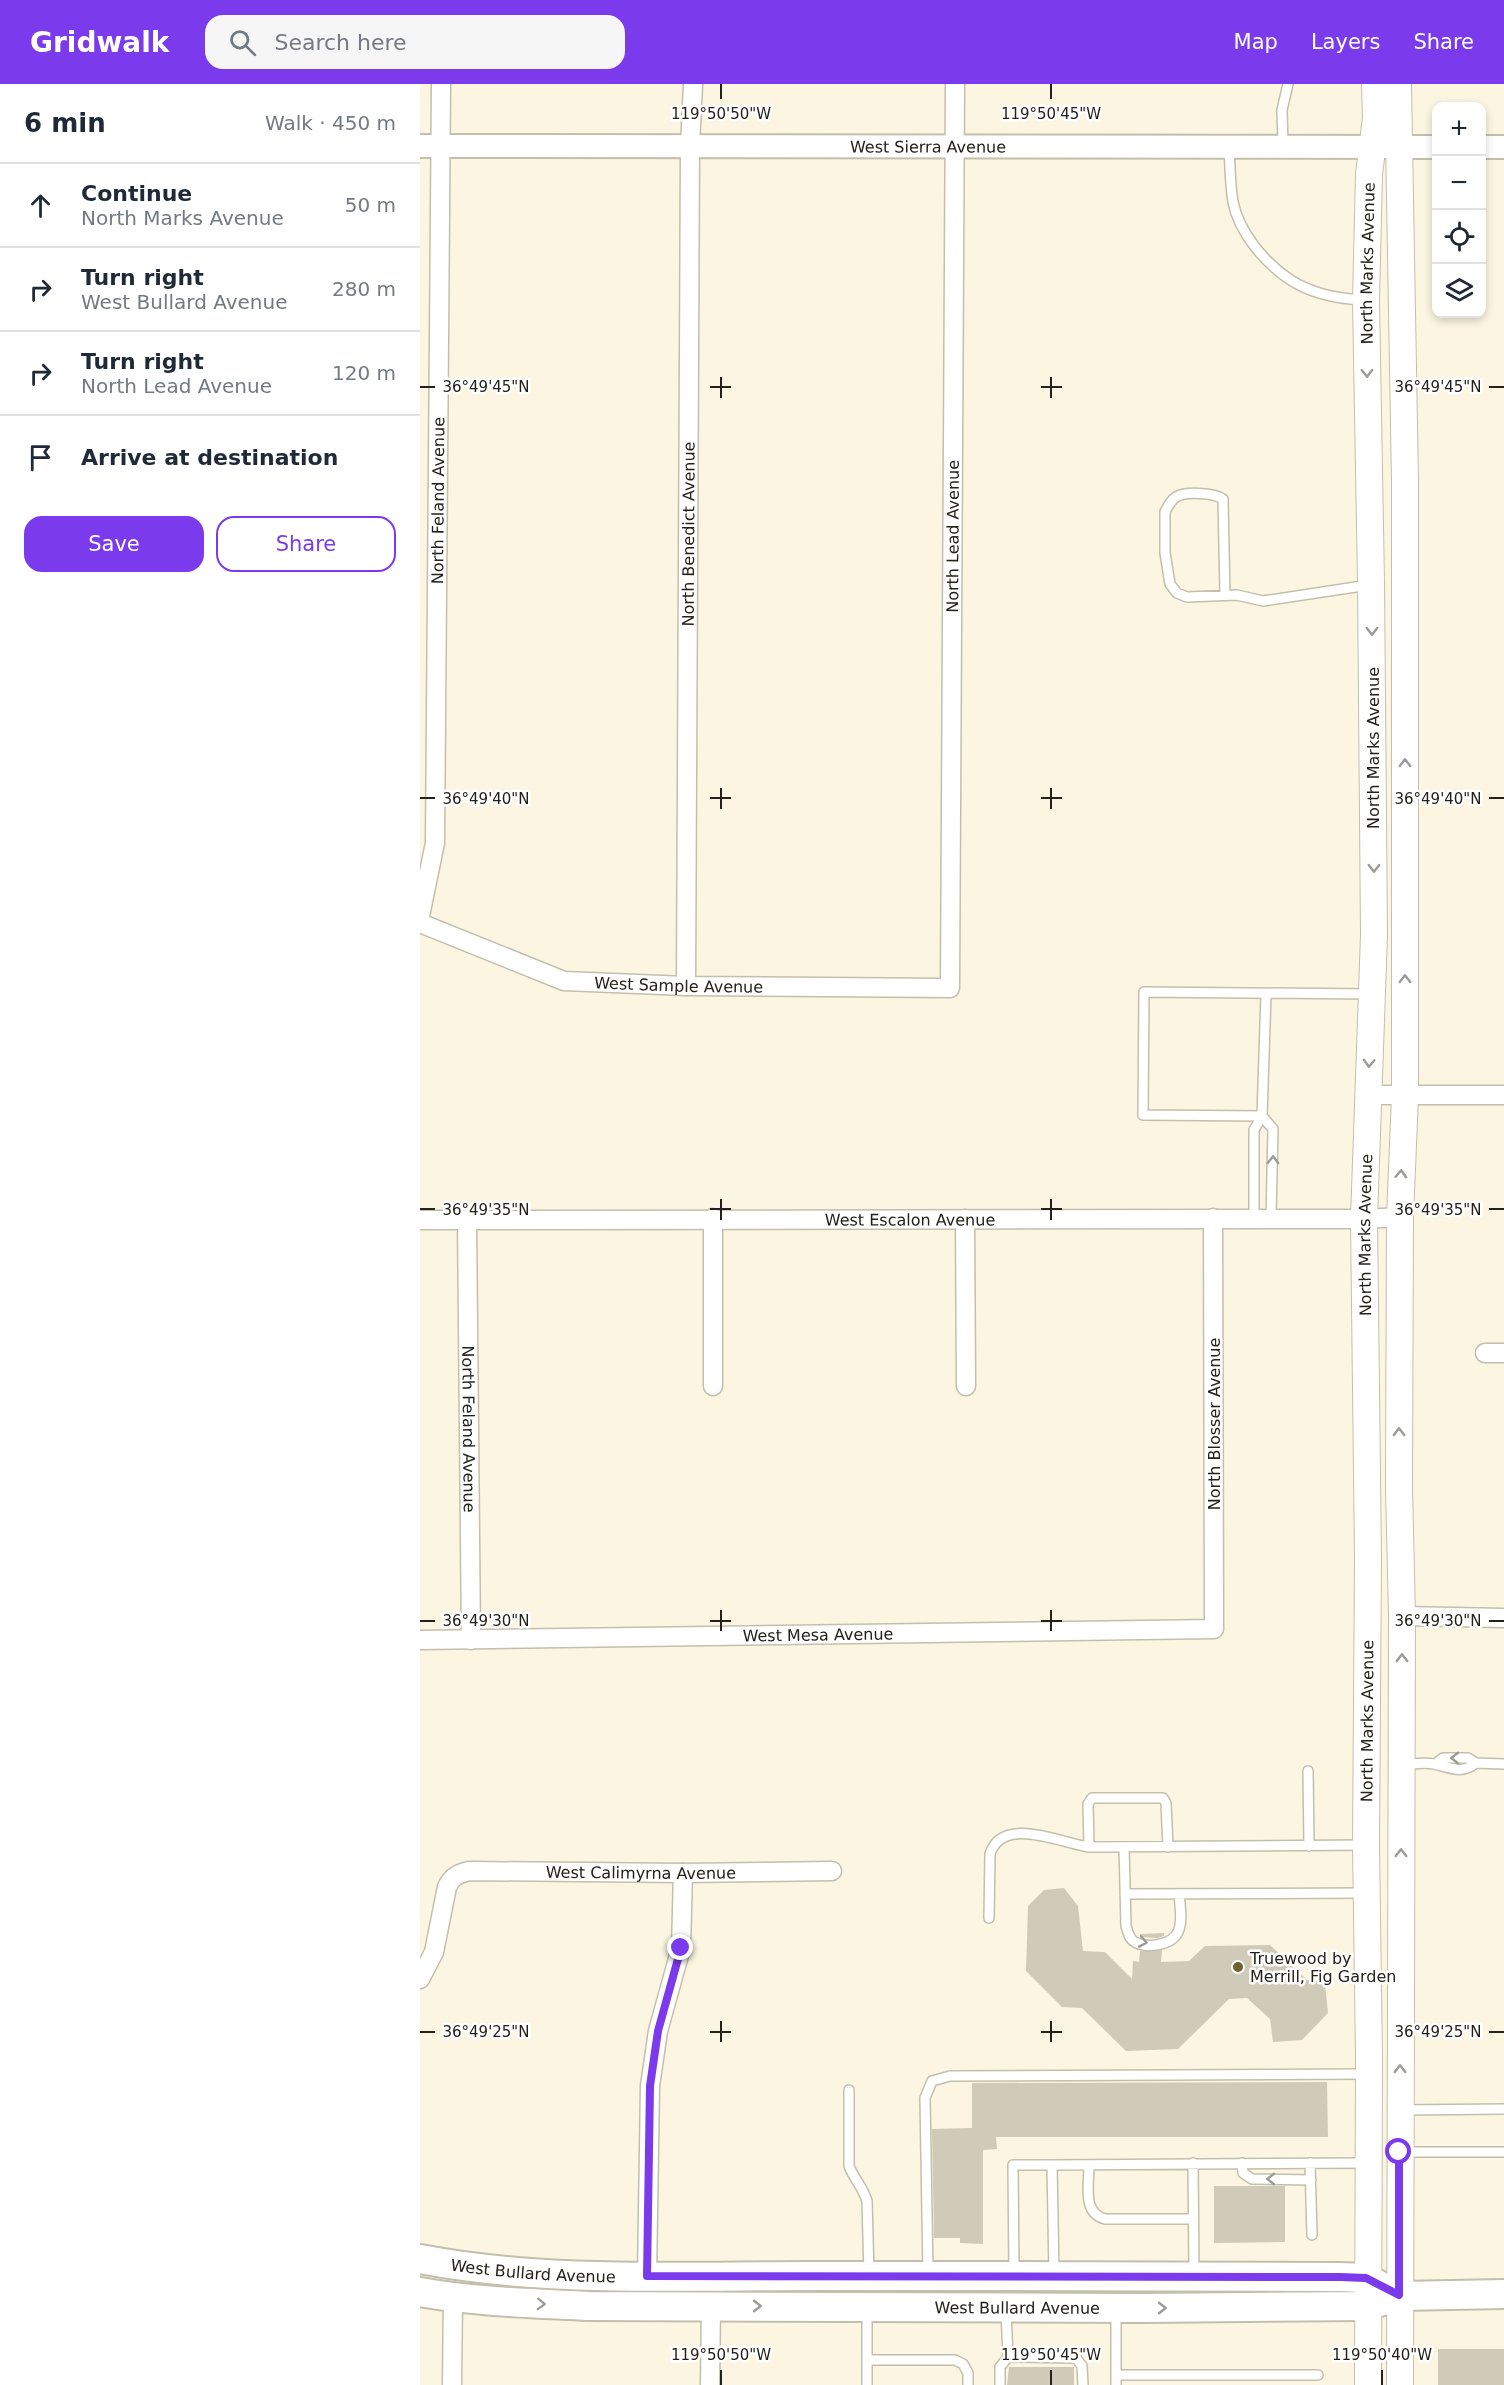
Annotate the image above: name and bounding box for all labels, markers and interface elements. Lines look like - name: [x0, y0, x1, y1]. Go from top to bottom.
- search box: [205, 15, 625, 69]
- text: Gridwalk: [30, 26, 169, 59]
- icon: search: [226, 26, 259, 59]
- text: Search here: [274, 30, 407, 55]
- text: Map: [1234, 30, 1278, 54]
- text: Layers: [1311, 30, 1380, 54]
- text: Share: [1413, 30, 1474, 54]
- map controls: [1432, 102, 1486, 318]
- button: +: [1432, 102, 1486, 156]
- text: 119°50'50"W: [671, 105, 771, 123]
- text: 119°50'45"W: [1001, 105, 1101, 123]
- text: 6 min: [24, 108, 106, 138]
- text: Walk · 450 m: [265, 111, 396, 135]
- street label: West Sierra Avenue: [850, 137, 1006, 157]
- button: −: [1432, 156, 1486, 210]
- text: Continue: [81, 181, 192, 206]
- street label: North Marks Avenue: [1357, 182, 1379, 345]
- icon: ahead: [24, 189, 57, 222]
- text: 50 m: [345, 193, 396, 217]
- text: North Marks Avenue: [81, 206, 284, 230]
- button: locate: [1432, 210, 1486, 264]
- button: layers: [1432, 264, 1486, 318]
- text: Turn right: [81, 265, 204, 290]
- icon: right: [24, 273, 57, 306]
- text: 280 m: [332, 277, 396, 301]
- text: West Bullard Avenue: [81, 290, 288, 314]
- text: Turn right: [81, 349, 204, 374]
- icon: right: [24, 357, 57, 390]
- text: 120 m: [332, 361, 396, 385]
- one-way arrow: [1361, 369, 1374, 378]
- text: North Lead Avenue: [81, 374, 272, 398]
- text: 36°49'45"N: [442, 378, 530, 396]
- text: 36°49'45"N: [1394, 378, 1482, 396]
- street label: North Feland Avenue: [428, 417, 448, 584]
- icon: arrive: [24, 441, 57, 474]
- street label: North Benedict Avenue: [679, 442, 699, 627]
- text: Arrive at destination: [81, 445, 338, 470]
- street label: North Lead Avenue: [943, 460, 963, 613]
- button: Save: [24, 516, 204, 572]
- button: Share: [216, 516, 396, 572]
- one-way arrow: [1366, 626, 1378, 635]
- street label: North Marks Avenue: [1364, 667, 1383, 829]
- one-way arrow: [1399, 759, 1411, 768]
- text: 36°49'40"N: [442, 790, 530, 808]
- text: 36°49'40"N: [1394, 790, 1482, 808]
- one-way arrow: [1367, 863, 1380, 872]
- street label: West Sample Avenue: [594, 973, 763, 997]
- one-way arrow: [1399, 975, 1411, 984]
- one-way arrow: [1363, 1058, 1376, 1067]
- street label: North Marks Avenue: [1355, 1154, 1376, 1316]
- one-way arrow: [1266, 1155, 1279, 1164]
- one-way arrow: [1395, 1169, 1407, 1178]
- text: 36°49'35"N: [442, 1201, 530, 1219]
- text: 36°49'35"N: [1394, 1201, 1482, 1219]
- street label: West Escalon Avenue: [825, 1210, 995, 1230]
- street label: North Blosser Avenue: [1205, 1338, 1224, 1510]
- street label: North Feland Avenue: [458, 1345, 479, 1513]
- one-way arrow: [1393, 1427, 1405, 1436]
- text: 36°49'30"N: [442, 1612, 530, 1630]
- text: 36°49'30"N: [1394, 1612, 1482, 1630]
- street label: West Mesa Avenue: [742, 1624, 893, 1646]
- street label: North Marks Avenue: [1357, 1640, 1377, 1802]
- one-way arrow: [1396, 1654, 1408, 1663]
- one-way arrow: [1451, 1752, 1460, 1764]
- one-way arrow: [1395, 1849, 1407, 1858]
- street label: West Calimyrna Avenue: [546, 1863, 736, 1883]
- route end: [667, 1934, 693, 1960]
- one-way arrow: [1138, 1935, 1148, 1948]
- place label: Truewood by Merrill, Fig Garden: [1249, 1949, 1396, 1986]
- marker: Truewood by Merrill, Fig Garden: [1231, 1960, 1245, 1974]
- text: 36°49'25"N: [442, 2023, 530, 2041]
- text: 36°49'25"N: [1394, 2023, 1482, 2041]
- one-way arrow: [1394, 2065, 1406, 2074]
- route start: [1385, 2138, 1411, 2164]
- one-way arrow: [1267, 2173, 1276, 2185]
- street label: West Bullard Avenue: [449, 2255, 616, 2287]
- one-way arrow: [536, 2297, 545, 2310]
- street label: West Bullard Avenue: [935, 2298, 1100, 2318]
- one-way arrow: [752, 2300, 761, 2312]
- one-way arrow: [1157, 2302, 1166, 2314]
- text: 119°50'50"W: [671, 2346, 771, 2364]
- text: 119°50'45"W: [1001, 2346, 1101, 2364]
- text: 119°50'40"W: [1332, 2346, 1432, 2364]

